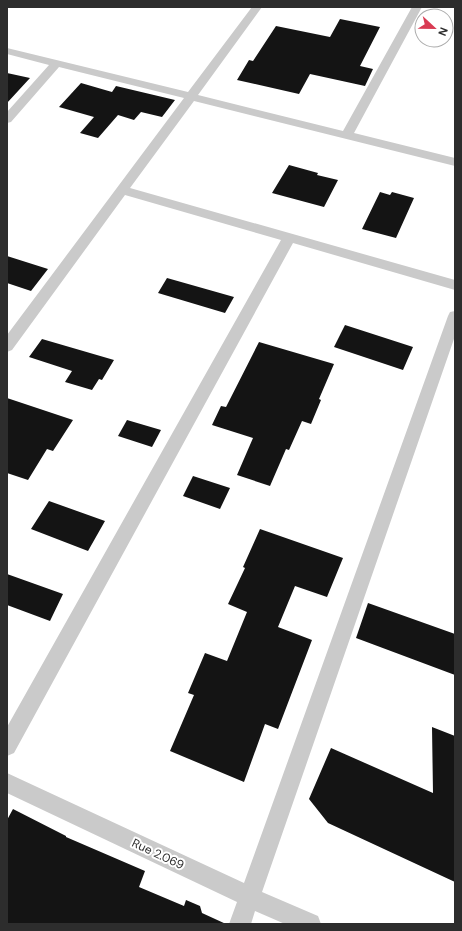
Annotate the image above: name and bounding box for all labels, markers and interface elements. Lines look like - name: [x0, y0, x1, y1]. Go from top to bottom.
- north arrow: [414, 8, 454, 48]
- text: N: [435, 25, 451, 38]
- street label: Rue 2.069: [129, 835, 187, 873]

